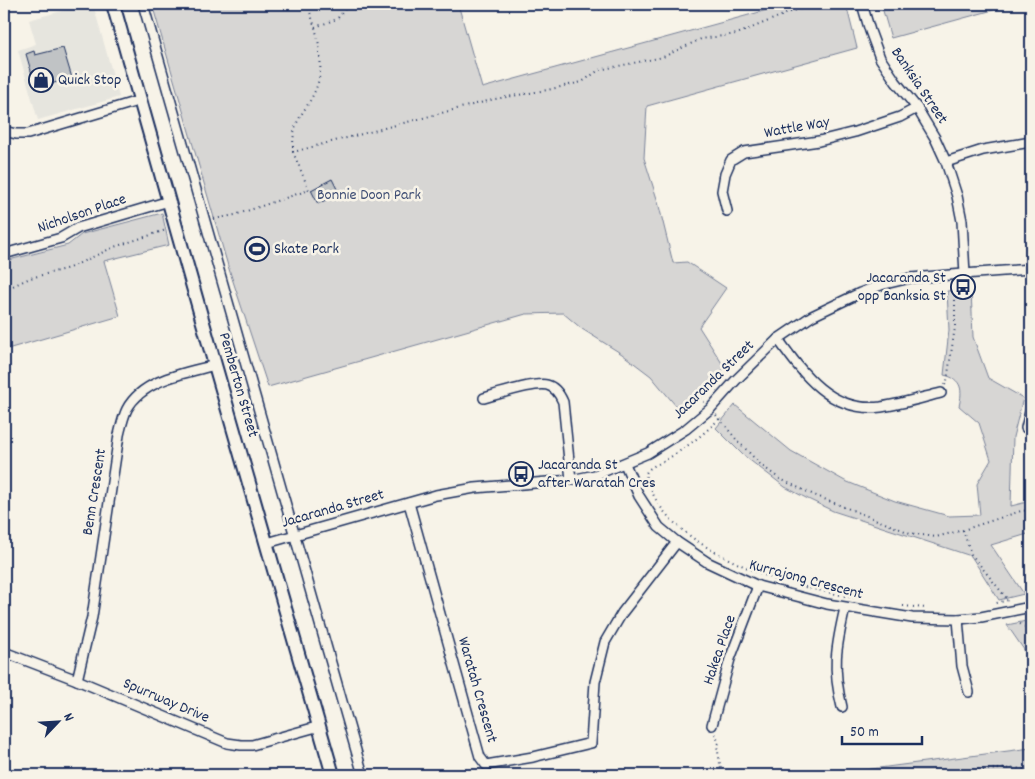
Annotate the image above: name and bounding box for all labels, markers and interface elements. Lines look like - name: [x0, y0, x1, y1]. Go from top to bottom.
- street label: Banksia Street: [885, 43, 953, 129]
- shop icon: Quick Stop: [28, 67, 54, 93]
- place label: Quick Stop: [58, 69, 121, 92]
- street label: Wattle Way: [762, 111, 832, 145]
- park label: Bonnie Doon Park: [317, 184, 421, 207]
- street label: Nicholson Place: [35, 188, 129, 240]
- sports icon: Skate Park: [244, 236, 270, 262]
- place label: Skate Park: [274, 238, 339, 261]
- place label: Jacaranda St opp Banksia St: [858, 267, 946, 308]
- bus stop icon: Jacaranda St opp Banksia St: [950, 274, 976, 300]
- street label: Pemberton Street: [212, 330, 264, 440]
- street label: Jacaranda Street: [668, 335, 760, 425]
- street label: Benn Crescent: [77, 447, 113, 537]
- place label: Jacaranda St after Waratah Cres: [538, 454, 656, 495]
- bus stop icon: Jacaranda St after Waratah Cres: [508, 461, 534, 487]
- street label: Jacaranda Street: [279, 483, 387, 535]
- street label: Kurrajong Crescent: [746, 554, 866, 606]
- street label: Hakea Place: [697, 612, 743, 688]
- street label: Waratah Crescent: [451, 634, 503, 746]
- street label: Spurrway Drive: [119, 672, 213, 730]
- north arrow: [32, 696, 82, 746]
- text: N: [57, 710, 79, 725]
- scale bar: [842, 714, 922, 746]
- text: 50 m: [850, 722, 879, 744]

